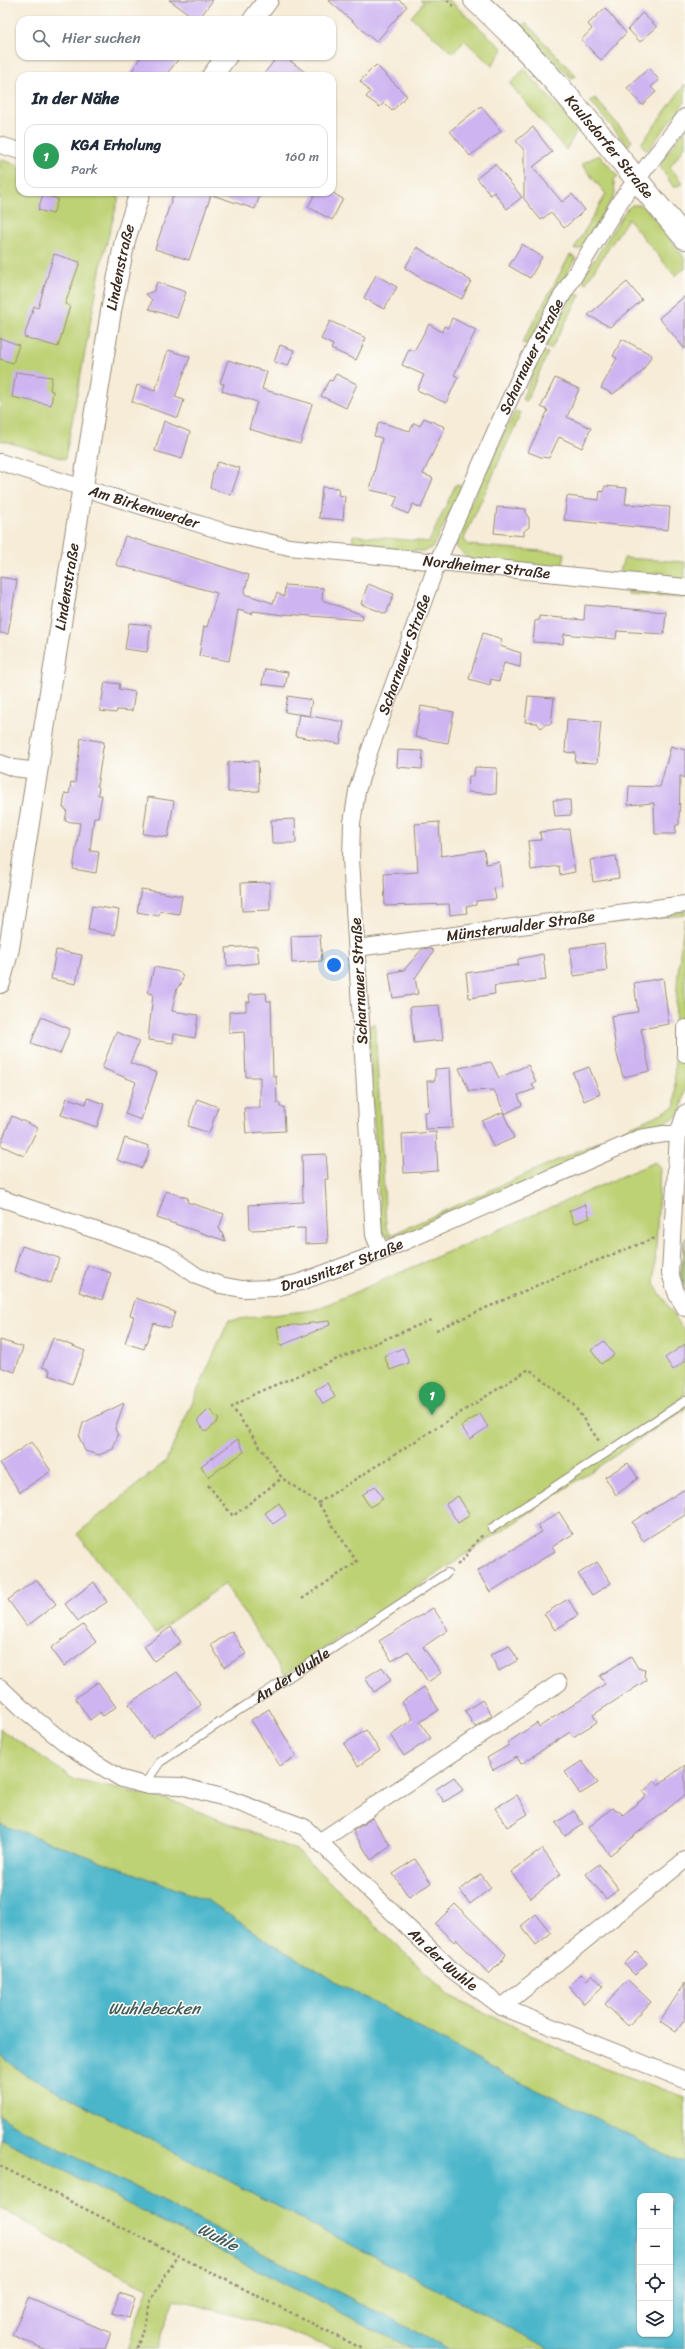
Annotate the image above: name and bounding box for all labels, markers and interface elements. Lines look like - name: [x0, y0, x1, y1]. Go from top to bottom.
- search box: [16, 16, 336, 60]
- text: Hier suchen: [62, 25, 141, 51]
- icon: search: [30, 27, 52, 49]
- text: In der Nähe: [32, 83, 119, 113]
- street label: Kaulsdorfer Straße: [558, 88, 661, 204]
- text: KGA Erholung: [71, 132, 161, 158]
- text: 1: [43, 145, 49, 168]
- text: 160 m: [284, 145, 319, 168]
- text: Park: [71, 158, 98, 181]
- street label: Lindenstraße: [98, 220, 142, 313]
- street label: Scharnauer Straße: [492, 293, 571, 419]
- street label: Am Birkenwerder: [85, 477, 203, 537]
- street label: Lindenstraße: [47, 541, 87, 632]
- street label: Nordheimer Straße: [422, 548, 552, 586]
- street label: Scharnauer Straße: [371, 590, 438, 718]
- street label: Münsterwalder Straße: [445, 903, 597, 949]
- street label: Scharnauer Straße: [343, 917, 375, 1045]
- your location: [324, 955, 344, 975]
- street label: Drausnitzer Straße: [278, 1231, 407, 1299]
- pin: 1: [419, 1382, 445, 1415]
- street label: An der Wuhle: [248, 1640, 335, 1710]
- street label: An der Wuhle: [401, 1920, 484, 1998]
- water label: Wuhlebecken: [108, 1994, 202, 2023]
- map controls: [637, 2193, 673, 2337]
- button: +: [637, 2193, 673, 2229]
- water label: Wuhle: [193, 2215, 245, 2260]
- button: −: [637, 2229, 673, 2265]
- button: locate: [637, 2265, 673, 2301]
- button: layers: [637, 2301, 673, 2337]

